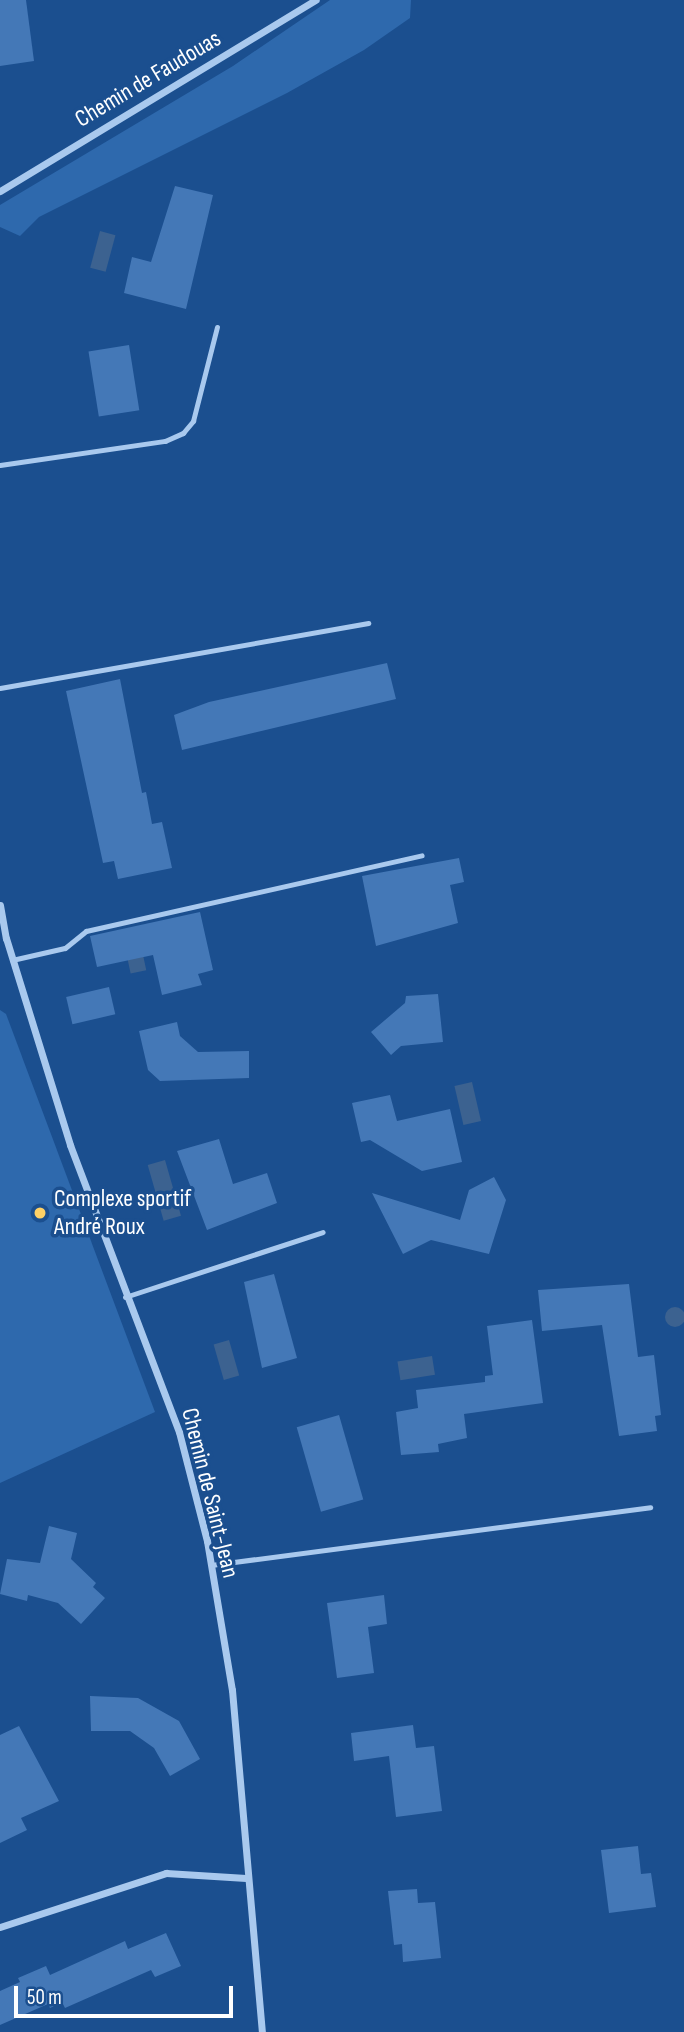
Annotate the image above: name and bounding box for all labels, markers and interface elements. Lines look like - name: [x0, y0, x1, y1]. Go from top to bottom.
- street label: Chemin de Faudouas: [70, 24, 226, 134]
- place label: Complexe sportif André Roux: [54, 1185, 191, 1241]
- marker: Complexe sportif André Roux: [32, 1205, 48, 1221]
- street label: Chemin de Saint-Jean: [175, 1405, 245, 1581]
- scale bar: [18, 1972, 236, 2016]
- text: 50 m: [27, 1985, 62, 2010]

